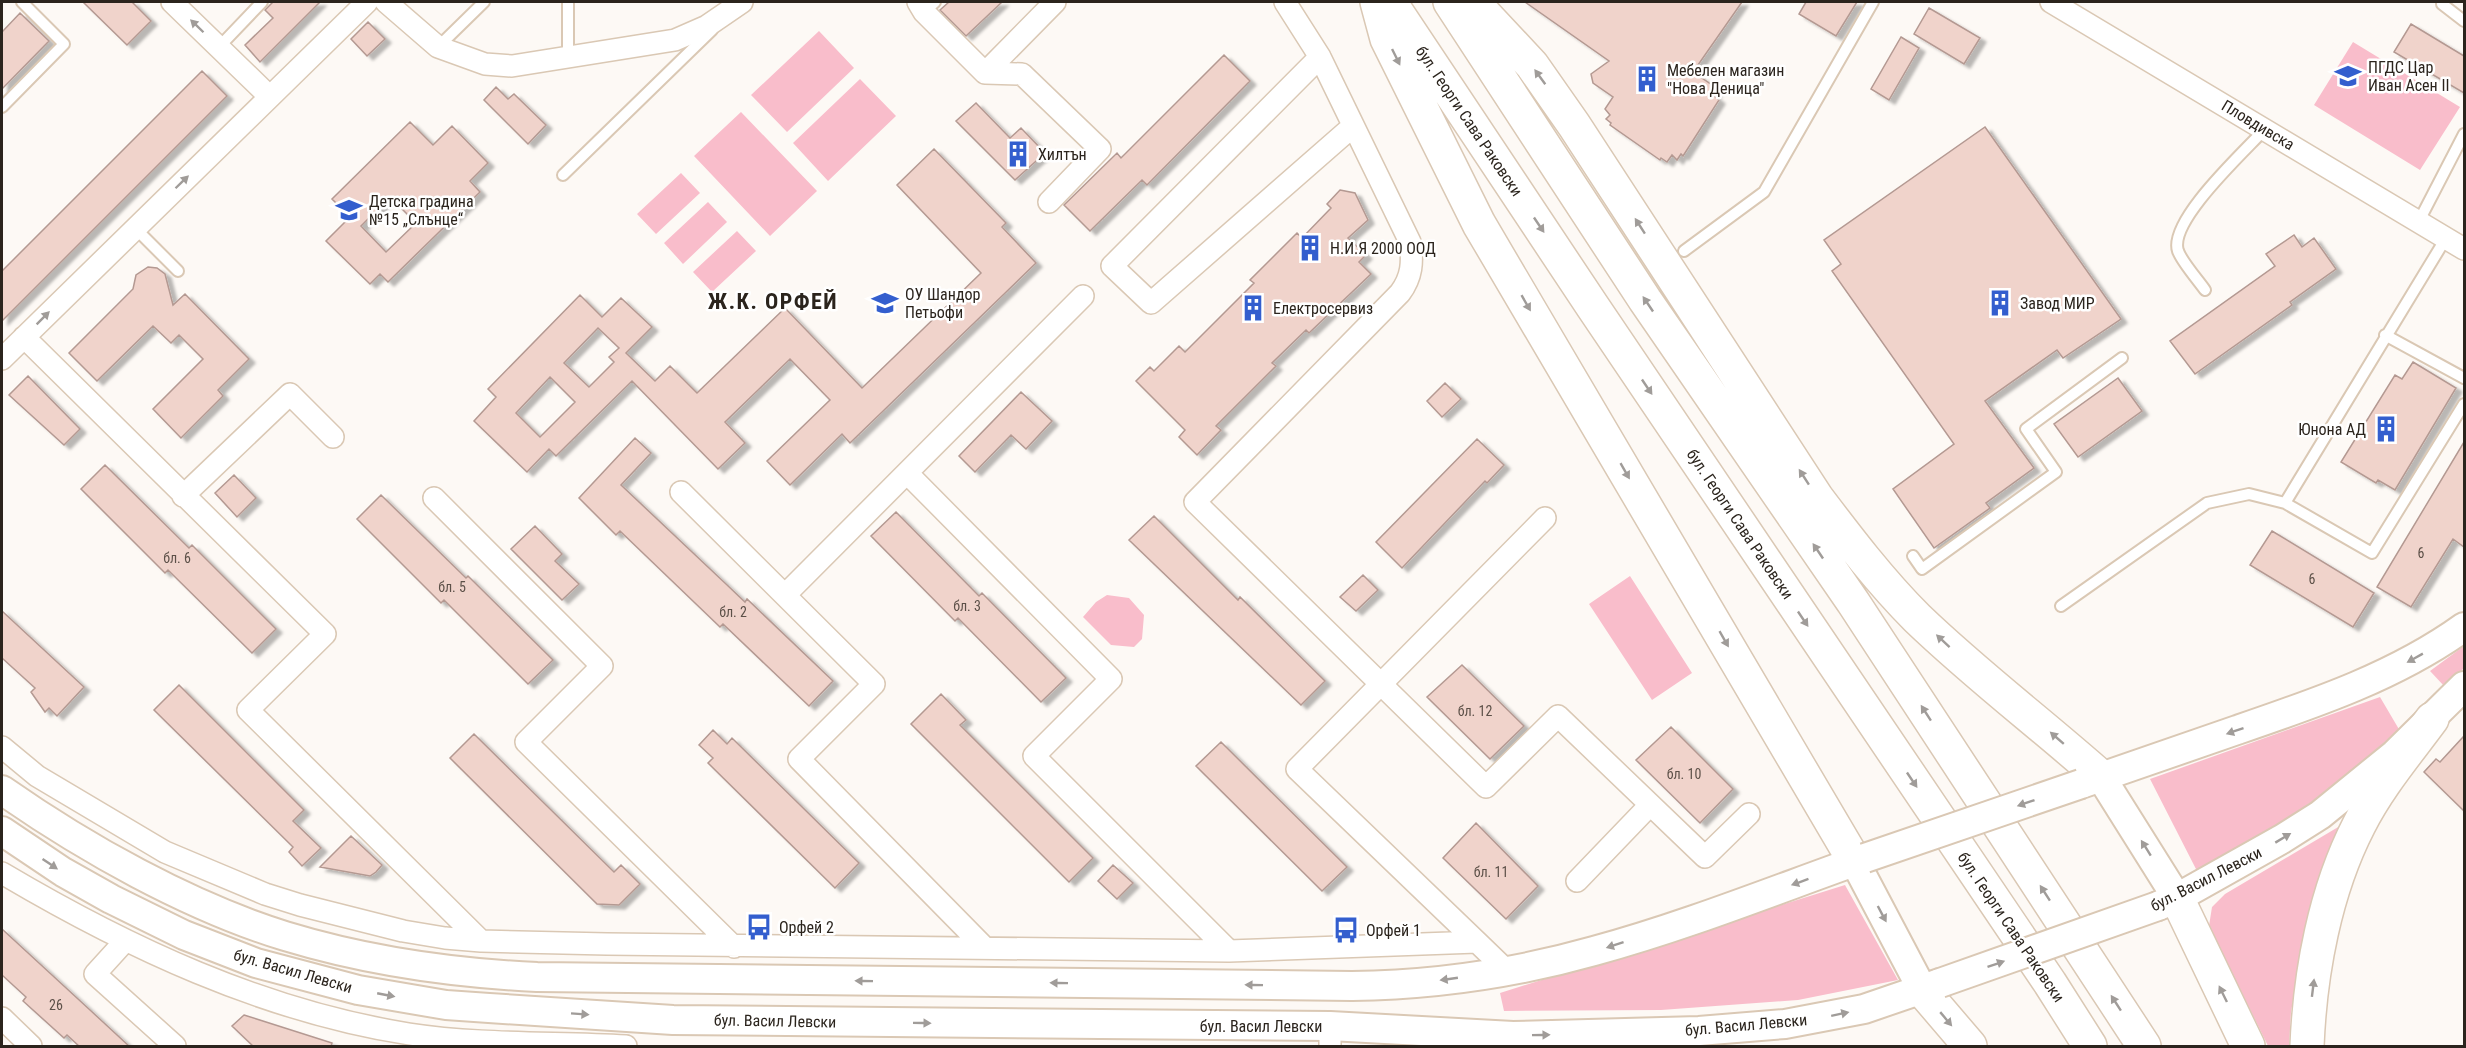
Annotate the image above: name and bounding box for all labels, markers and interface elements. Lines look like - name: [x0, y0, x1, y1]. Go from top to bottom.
- one-way arrow: [190, 19, 205, 33]
- street label: бул. Георги Сава Раковски: [1412, 42, 1526, 200]
- one-way arrow: [1391, 48, 1401, 65]
- place label: ПГДС Цар Иван Асен II: [2368, 58, 2449, 95]
- place label: Мебелен магазин "Нова Деница": [1667, 61, 1784, 98]
- school or university icon: ПГДС Цар Иван Асен II: [2333, 61, 2363, 91]
- building icon: Мебелен магазин "Нова Деница": [1632, 64, 1662, 94]
- one-way arrow: [1534, 70, 1546, 86]
- street label: Пловдивска: [2218, 96, 2298, 154]
- building icon: Хилтън: [1003, 139, 1033, 169]
- place label: Хилтън: [1038, 145, 1087, 164]
- one-way arrow: [175, 175, 189, 189]
- place label: Детска градина №15 „Слънце“: [369, 192, 474, 229]
- school or university icon: Детска градина №15 „Слънце“: [334, 195, 364, 225]
- one-way arrow: [1533, 217, 1544, 234]
- one-way arrow: [1634, 218, 1646, 234]
- building icon: Н.И.Я 2000 ООД: [1295, 233, 1325, 263]
- place label: Н.И.Я 2000 ООД: [1330, 239, 1436, 258]
- place label: ОУ Шандор Петьофи: [905, 285, 981, 322]
- school or university icon: ОУ Шандор Петьофи: [870, 288, 900, 318]
- building icon: Завод МИР: [1985, 288, 2015, 318]
- district label: Ж.К. ОРФЕЙ: [708, 289, 838, 314]
- building icon: Електросервиз: [1238, 293, 1268, 323]
- place label: Завод МИР: [2020, 294, 2095, 313]
- one-way arrow: [1521, 295, 1531, 312]
- one-way arrow: [1642, 296, 1654, 312]
- place label: Електросервиз: [1273, 299, 1373, 318]
- one-way arrow: [36, 312, 50, 326]
- one-way arrow: [1641, 379, 1653, 395]
- building icon: Юнона АД: [2371, 414, 2401, 444]
- place label: Юнона АД: [2298, 420, 2366, 439]
- street label: бул. Георги Сава Раковски: [1683, 445, 1797, 603]
- one-way arrow: [1619, 463, 1630, 479]
- one-way arrow: [1798, 469, 1809, 485]
- one-way arrow: [1813, 543, 1824, 559]
- house number: 6: [2418, 545, 2425, 561]
- house number: бл. 6: [163, 550, 191, 566]
- house number: 6: [2309, 571, 2316, 587]
- house number: бл. 5: [438, 579, 466, 595]
- house number: бл. 3: [953, 598, 981, 614]
- house number: бл. 2: [719, 604, 747, 620]
- one-way arrow: [1797, 610, 1809, 626]
- one-way arrow: [1718, 631, 1729, 647]
- one-way arrow: [1936, 635, 1950, 649]
- one-way arrow: [2406, 653, 2423, 663]
- house number: бл. 12: [1458, 703, 1492, 719]
- one-way arrow: [1921, 705, 1932, 721]
- one-way arrow: [2226, 726, 2244, 736]
- one-way arrow: [2049, 732, 2065, 745]
- house number: бл. 10: [1667, 766, 1701, 782]
- one-way arrow: [1907, 772, 1918, 788]
- one-way arrow: [2017, 798, 2035, 808]
- one-way arrow: [2275, 832, 2291, 843]
- one-way arrow: [2140, 840, 2151, 856]
- street label: бул. Васил Левски: [2147, 843, 2265, 915]
- street label: бул. Георги Сава Раковски: [1954, 848, 2068, 1006]
- one-way arrow: [42, 858, 58, 869]
- house number: бл. 11: [1474, 864, 1508, 880]
- one-way arrow: [1791, 877, 1809, 887]
- one-way arrow: [2039, 886, 2051, 902]
- one-way arrow: [1877, 905, 1887, 922]
- bus stop icon: Орфей 2: [744, 912, 774, 942]
- bus stop icon: Орфей 1: [1331, 915, 1361, 945]
- place label: Орфей 2: [779, 918, 834, 937]
- place label: Орфей 1: [1366, 921, 1421, 940]
- one-way arrow: [1606, 940, 1624, 950]
- street label: бул. Васил Левски: [231, 945, 355, 997]
- one-way arrow: [1987, 958, 2005, 968]
- one-way arrow: [1439, 975, 1458, 984]
- one-way arrow: [855, 976, 874, 986]
- one-way arrow: [1050, 978, 1069, 988]
- one-way arrow: [2308, 979, 2317, 998]
- one-way arrow: [1245, 980, 1264, 990]
- one-way arrow: [2219, 985, 2228, 1002]
- one-way arrow: [377, 991, 396, 1000]
- one-way arrow: [2111, 995, 2122, 1011]
- house number: 26: [49, 997, 63, 1013]
- one-way arrow: [571, 1009, 590, 1019]
- one-way arrow: [1831, 1009, 1850, 1018]
- street label: бул. Васил Левски: [714, 1010, 836, 1032]
- street label: бул. Васил Левски: [1684, 1010, 1808, 1040]
- one-way arrow: [1940, 1011, 1953, 1027]
- street label: бул. Васил Левски: [1200, 1017, 1322, 1036]
- one-way arrow: [912, 1018, 931, 1028]
- one-way arrow: [1532, 1030, 1551, 1040]

